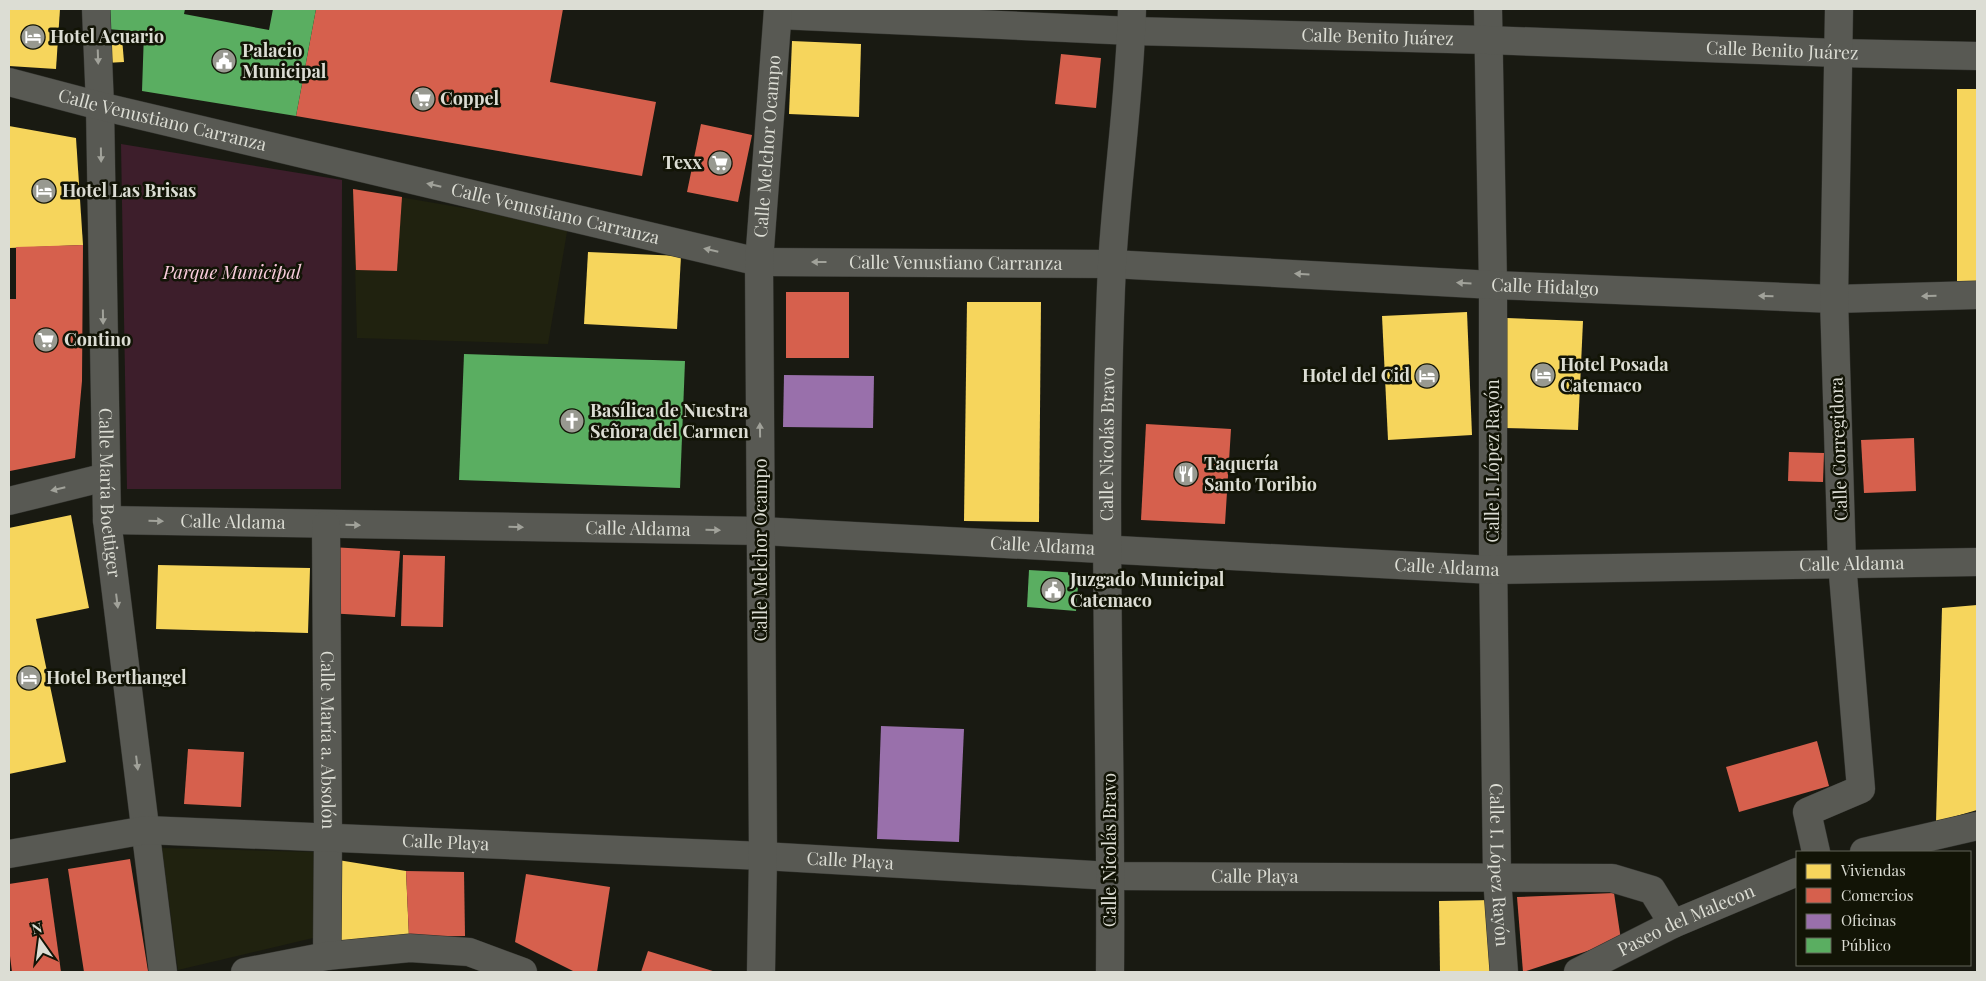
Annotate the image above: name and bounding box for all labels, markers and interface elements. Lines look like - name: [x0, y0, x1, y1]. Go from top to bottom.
- street label: Calle Benito Juárez: [1301, 22, 1454, 50]
- hotel icon: Hotel Acuario: [20, 24, 46, 50]
- place label: Hotel Acuario: [50, 24, 164, 48]
- street label: Calle Benito Juárez: [1706, 35, 1859, 64]
- place label: Palacio Municipal: [242, 38, 327, 83]
- public building icon: Palacio Municipal: [211, 48, 237, 74]
- one-way arrow: [94, 50, 102, 66]
- street label: Calle Melchor Ocampo: [748, 54, 786, 239]
- street label: Calle Venustiano Carranza: [56, 82, 269, 156]
- supermarket icon: Coppel: [410, 86, 436, 112]
- place label: Coppel: [440, 86, 500, 110]
- one-way arrow: [97, 147, 105, 163]
- place label: Texx: [663, 150, 702, 174]
- supermarket icon: Texx: [707, 150, 733, 176]
- street label: Calle Venustiano Carranza: [449, 177, 662, 249]
- hotel icon: Hotel Las Brisas: [31, 178, 57, 204]
- place label: Hotel Las Brisas: [62, 178, 196, 202]
- one-way arrow: [426, 181, 441, 189]
- one-way arrow: [704, 246, 719, 254]
- street label: Calle Venustiano Carranza: [849, 250, 1063, 275]
- one-way arrow: [810, 258, 826, 266]
- park label: Parque Municipal: [162, 260, 302, 284]
- one-way arrow: [1293, 270, 1309, 278]
- street label: Calle Hidalgo: [1491, 272, 1600, 300]
- one-way arrow: [1456, 279, 1472, 287]
- one-way arrow: [1758, 292, 1774, 300]
- one-way arrow: [1920, 292, 1936, 300]
- one-way arrow: [99, 309, 107, 325]
- supermarket icon: Contino: [33, 327, 59, 353]
- place label: Contino: [64, 327, 131, 351]
- place label: Hotel Posada Catemaco: [1560, 352, 1669, 397]
- hotel icon: Hotel Posada Catemaco: [1530, 362, 1556, 388]
- place label: Hotel del Cid: [1302, 363, 1410, 387]
- hotel icon: Hotel del Cid: [1414, 363, 1440, 389]
- street label: Calle Nicolás Bravo: [1094, 366, 1120, 521]
- street label: Calle Corregidora: [1823, 377, 1853, 521]
- street label: Calle I. López Rayón: [1480, 379, 1504, 543]
- place label: Basílica de Nuestra Señora del Carmen: [590, 398, 749, 443]
- street label: Calle María Boettiger: [94, 408, 127, 579]
- church icon: Basílica de Nuestra Señora del Carmen: [559, 408, 585, 434]
- one-way arrow: [756, 421, 764, 437]
- place label: Taquería Santo Toribio: [1204, 451, 1317, 496]
- street label: Calle Melchor Ocampo: [748, 458, 772, 642]
- restaurant icon: Taquería Santo Toribio: [1173, 461, 1199, 487]
- one-way arrow: [51, 485, 66, 493]
- street label: Calle Aldama: [180, 508, 286, 534]
- street label: Calle Aldama: [585, 515, 691, 541]
- one-way arrow: [148, 517, 164, 525]
- one-way arrow: [345, 521, 361, 529]
- one-way arrow: [508, 523, 524, 531]
- one-way arrow: [705, 526, 721, 534]
- street label: Calle Aldama: [989, 530, 1096, 560]
- street label: Calle Aldama: [1799, 550, 1905, 576]
- street label: Calle Aldama: [1394, 552, 1500, 581]
- place label: Juzgado Municipal Catemaco: [1069, 567, 1225, 612]
- public building icon: Juzgado Municipal Catemaco: [1040, 577, 1066, 603]
- one-way arrow: [113, 594, 121, 610]
- street label: Calle María a. Absolón: [316, 651, 341, 830]
- hotel icon: Hotel Berthangel: [16, 665, 42, 691]
- place label: Hotel Berthangel: [46, 665, 187, 689]
- one-way arrow: [134, 755, 142, 771]
- street label: Calle Nicolás Bravo: [1097, 773, 1121, 927]
- street label: Calle I. López Rayón: [1485, 783, 1515, 948]
- street label: Calle Playa: [402, 828, 490, 855]
- street label: Calle Playa: [806, 846, 895, 875]
- legend: [1796, 851, 1971, 966]
- text: Viviendas: [1840, 860, 1906, 880]
- street label: Calle Playa: [1211, 863, 1299, 888]
- street label: Paseo del Malecon: [1613, 878, 1758, 961]
- text: Comercios: [1841, 885, 1913, 905]
- text: Oficinas: [1841, 910, 1896, 930]
- north arrow: [15, 916, 65, 966]
- text: N: [30, 917, 44, 938]
- text: Público: [1841, 935, 1891, 955]

